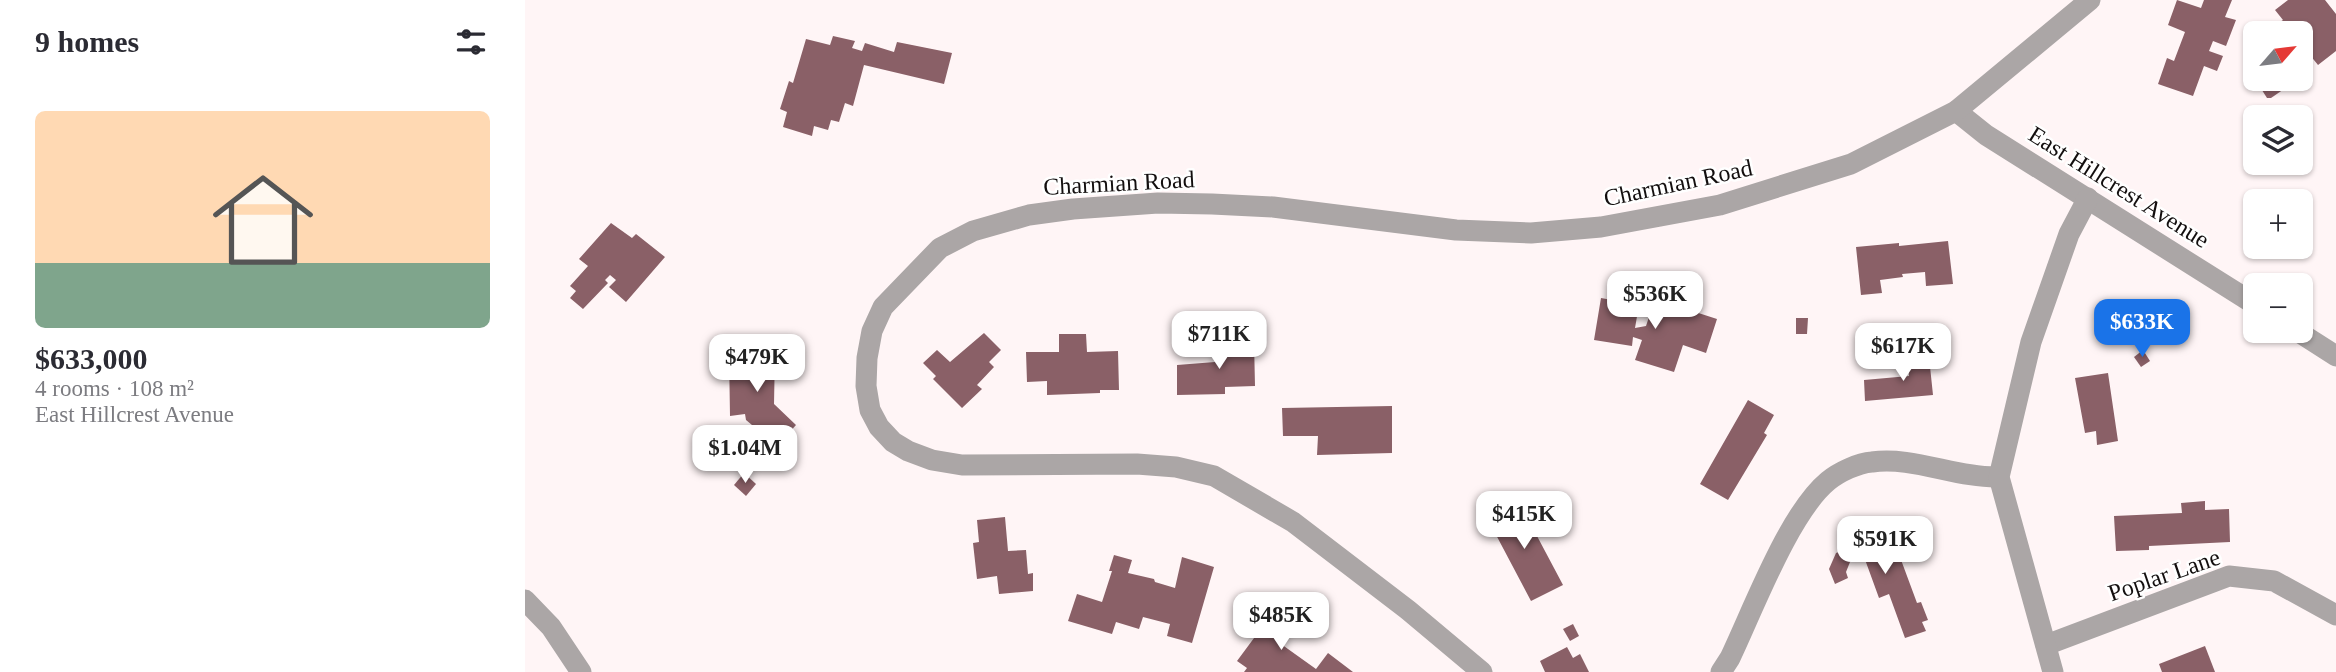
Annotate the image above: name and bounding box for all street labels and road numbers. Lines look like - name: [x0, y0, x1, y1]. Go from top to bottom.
- street label: East Hillcrest Avenue: [2024, 121, 2214, 253]
- street label: Charmian Road: [1601, 155, 1755, 211]
- street label: Charmian Road: [1043, 166, 1195, 200]
- street label: Poplar Lane: [2105, 544, 2223, 606]

